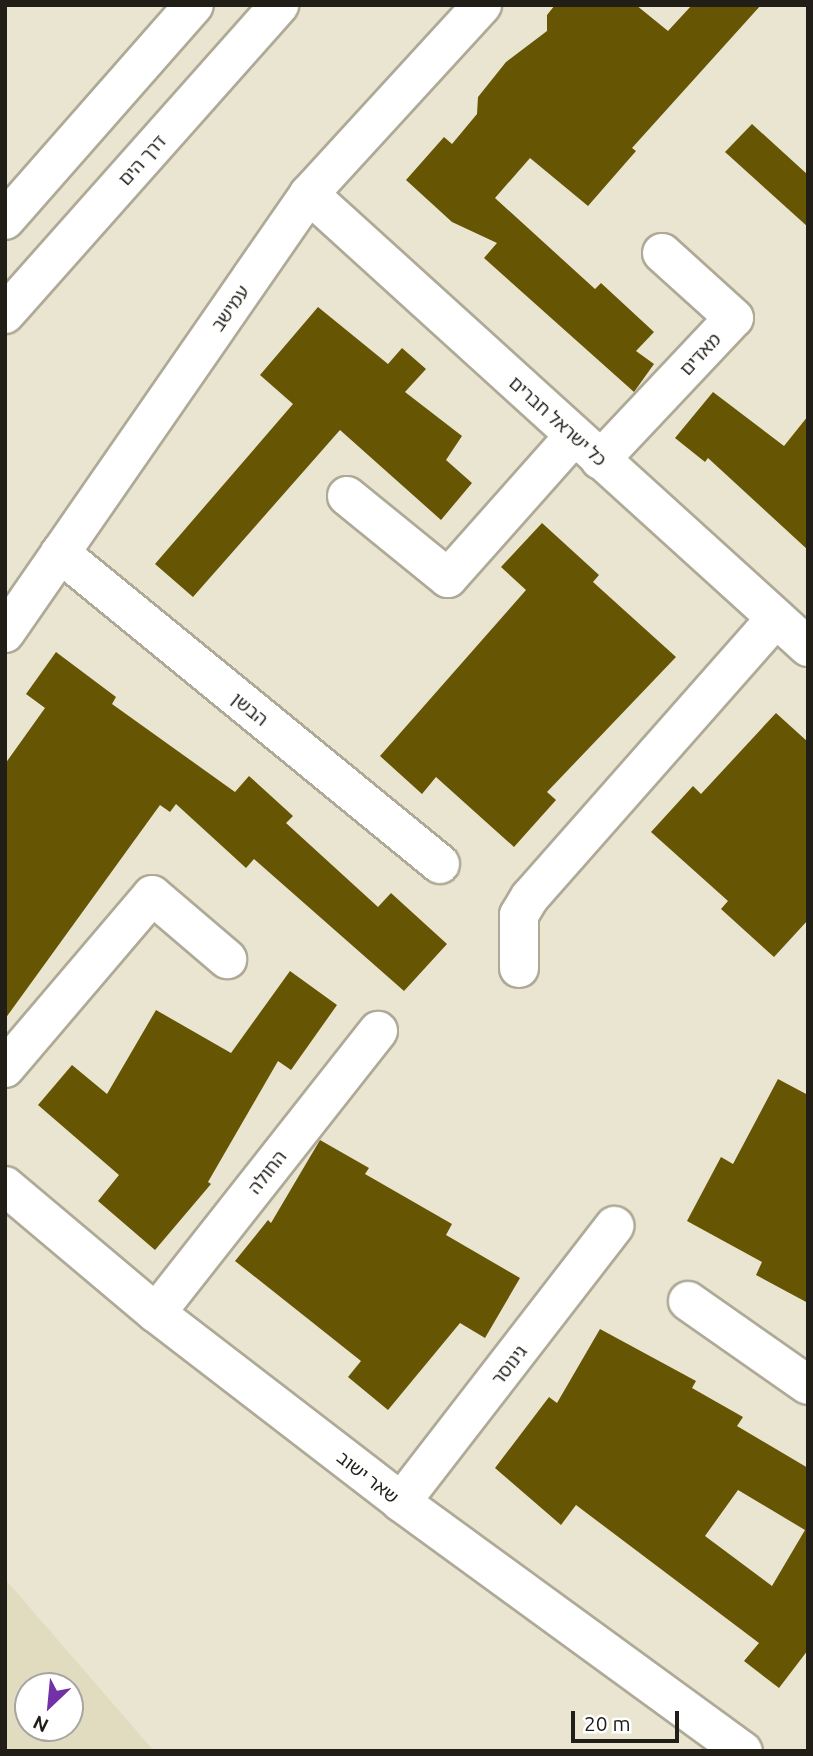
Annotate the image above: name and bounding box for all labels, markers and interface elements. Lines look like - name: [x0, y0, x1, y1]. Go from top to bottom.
- street label: דרך הים: [114, 130, 170, 190]
- street label: עמישב: [207, 281, 253, 335]
- street label: מאדים: [675, 328, 725, 380]
- street label: כל ישראל חברים: [505, 372, 611, 470]
- street label: הבשן: [227, 688, 273, 730]
- street label: החולה: [243, 1146, 291, 1198]
- street label: גינוסר: [487, 1341, 531, 1389]
- street label: שאר ישוב: [333, 1446, 403, 1508]
- north arrow: [14, 1672, 84, 1742]
- scale bar: [575, 1696, 684, 1740]
- text: N: [29, 1711, 52, 1737]
- text: 20 m: [584, 1711, 631, 1735]

